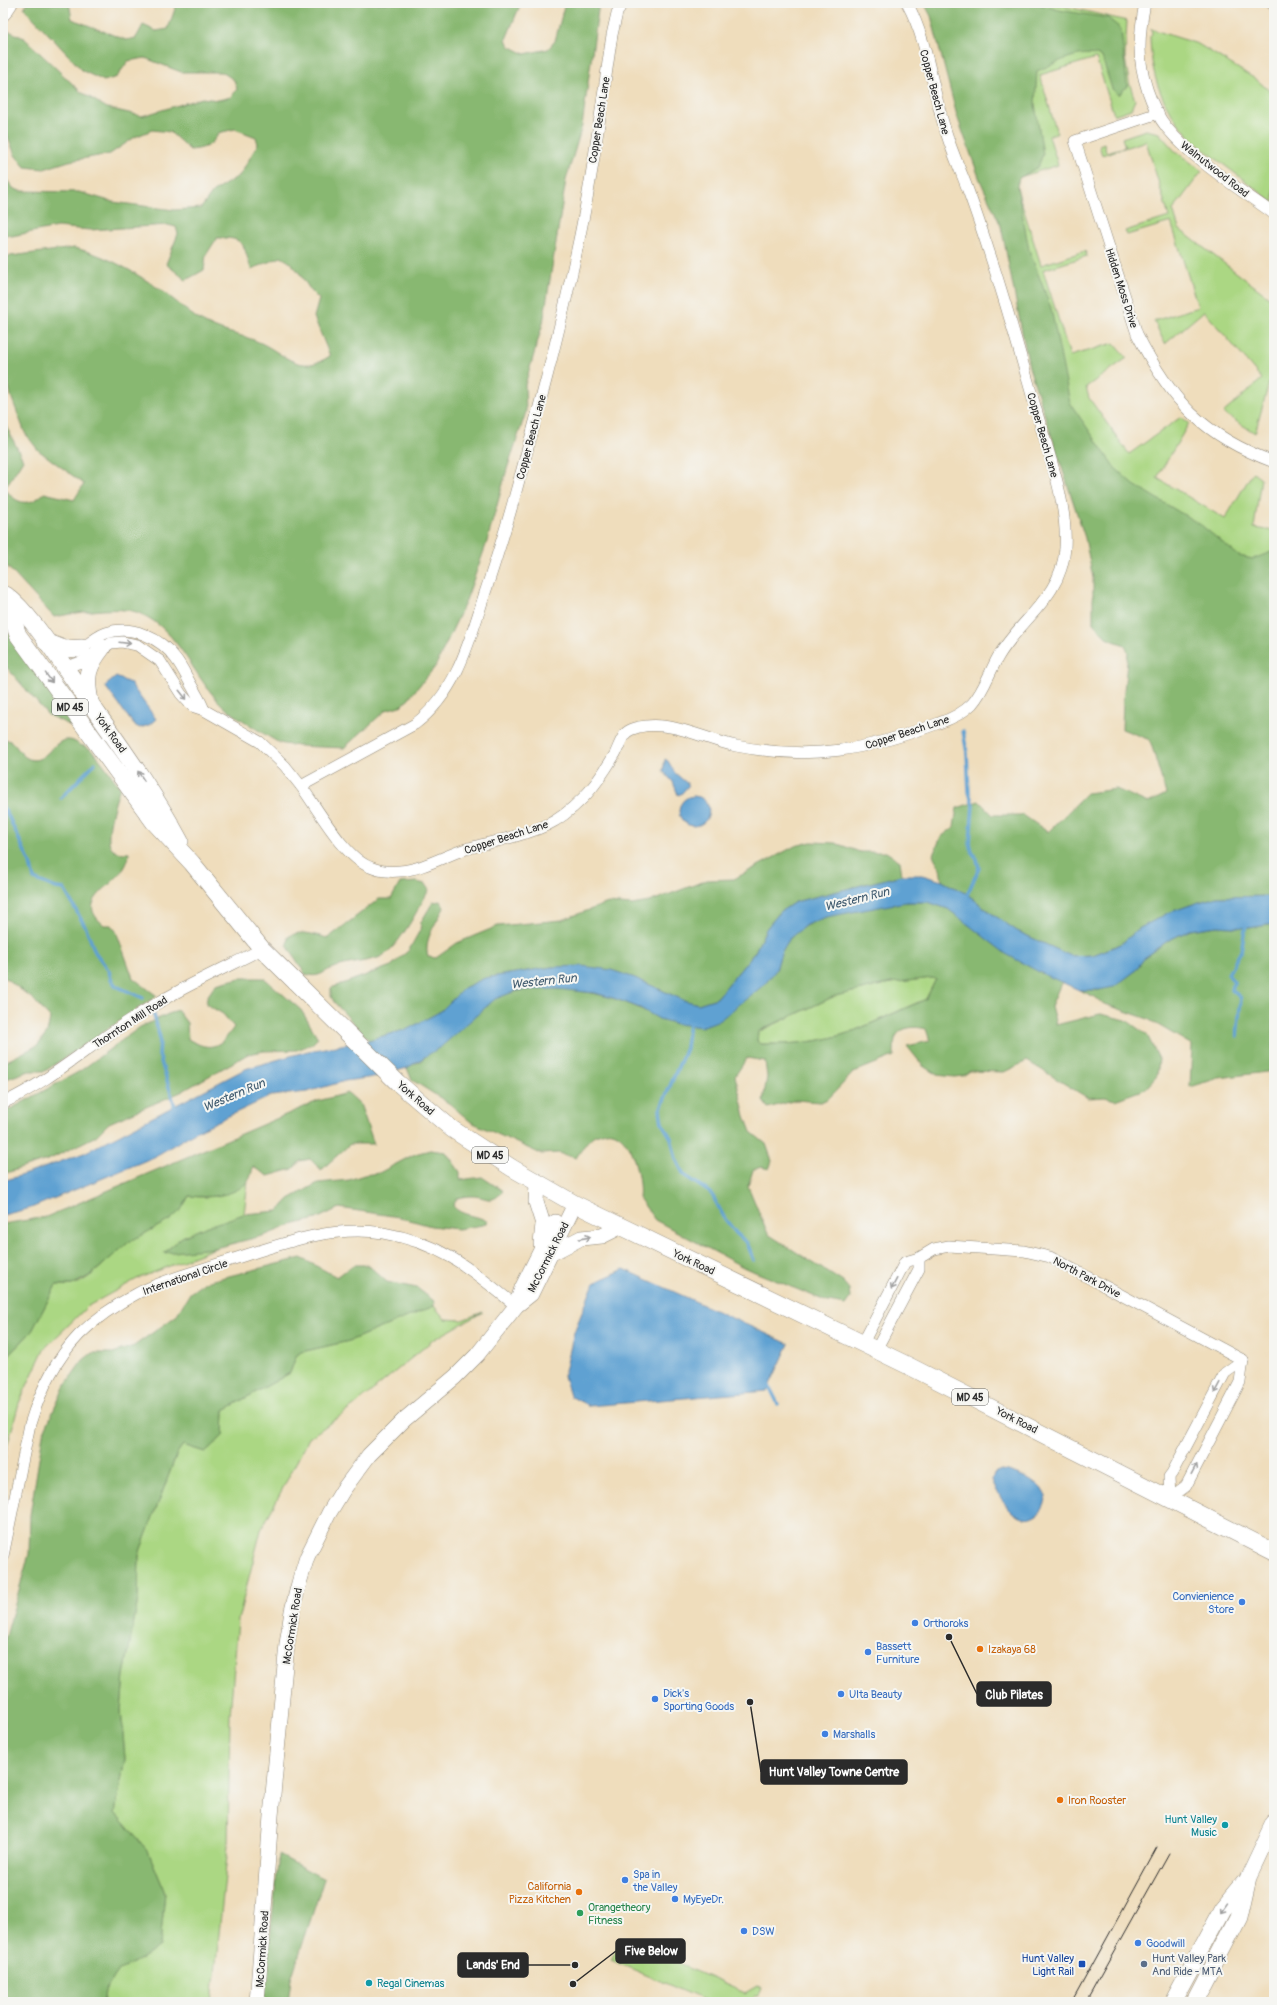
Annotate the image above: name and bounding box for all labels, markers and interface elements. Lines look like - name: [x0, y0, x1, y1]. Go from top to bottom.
- street label: Copper Beach Lane: [917, 48, 952, 137]
- street label: Copper Beach Lane: [586, 75, 613, 164]
- street label: Walnutwood Road: [1178, 139, 1251, 200]
- street label: Hidden Moss Drive: [1102, 247, 1141, 330]
- street label: Copper Beach Lane: [1024, 391, 1061, 480]
- street label: Copper Beach Lane: [514, 393, 549, 481]
- one-way arrow: [118, 639, 131, 647]
- one-way arrow: [45, 672, 53, 683]
- one-way arrow: [178, 690, 187, 700]
- road number: MD 45: [52, 699, 88, 715]
- street label: York Road: [92, 710, 129, 755]
- street label: Copper Beach Lane: [864, 713, 951, 752]
- one-way arrow: [137, 770, 145, 782]
- street label: Copper Beach Lane: [463, 818, 550, 857]
- water label: Western Run: [823, 884, 892, 915]
- water label: Western Run: [511, 970, 579, 992]
- street label: Thornton Mill Road: [91, 993, 170, 1051]
- water label: Western Run: [201, 1075, 268, 1115]
- street label: York Road: [394, 1078, 437, 1118]
- road number: MD 45: [472, 1147, 508, 1163]
- street label: McCormick Road: [525, 1220, 572, 1295]
- one-way arrow: [578, 1234, 591, 1242]
- street label: York Road: [670, 1247, 717, 1278]
- street label: North Park Drive: [1051, 1254, 1123, 1301]
- street label: International Circle: [141, 1257, 230, 1298]
- one-way arrow: [890, 1278, 897, 1290]
- one-way arrow: [1213, 1382, 1221, 1394]
- road number: MD 45: [952, 1389, 988, 1405]
- street label: York Road: [993, 1404, 1040, 1436]
- one-way arrow: [1191, 1463, 1199, 1475]
- street label: McCormick Road: [280, 1587, 305, 1665]
- place label: Convienience Store: [1172, 1590, 1235, 1616]
- marker: Convienience Store: [1237, 1597, 1247, 1607]
- place label: Orthoroks: [923, 1617, 969, 1630]
- marker: Orthoroks: [910, 1618, 920, 1628]
- place label: Bassett Furniture: [876, 1640, 920, 1666]
- place label: Izakaya 68: [988, 1643, 1036, 1656]
- marker: Izakaya 68: [975, 1644, 985, 1654]
- marker: Bassett Furniture: [863, 1647, 873, 1657]
- callout: Club Pilates: [977, 1682, 1051, 1706]
- place label: Dick's Sporting Goods: [663, 1687, 734, 1713]
- place label: Ulta Beauty: [849, 1688, 902, 1701]
- text: Club Pilates: [985, 1688, 1044, 1703]
- marker: Ulta Beauty: [836, 1689, 846, 1699]
- marker: Dick's Sporting Goods: [650, 1694, 660, 1704]
- place label: Marshalls: [833, 1728, 875, 1741]
- marker: Marshalls: [820, 1729, 830, 1739]
- callout: Hunt Valley Towne Centre: [761, 1760, 907, 1784]
- text: Hunt Valley Towne Centre: [769, 1765, 900, 1780]
- place label: Iron Rooster: [1068, 1794, 1126, 1807]
- marker: Iron Rooster: [1055, 1795, 1065, 1805]
- place label: Hunt Valley Music: [1165, 1813, 1217, 1839]
- marker: Hunt Valley Music: [1220, 1820, 1230, 1830]
- place label: Spa in the Valley: [632, 1868, 678, 1894]
- marker: Spa in the Valley: [620, 1875, 630, 1885]
- place label: California Pizza Kitchen: [509, 1880, 571, 1906]
- marker: California Pizza Kitchen: [574, 1887, 584, 1897]
- place label: MyEyeDr.: [683, 1893, 724, 1906]
- marker: MyEyeDr.: [670, 1894, 680, 1904]
- place label: Orangetheory Fitness: [588, 1901, 651, 1927]
- one-way arrow: [1220, 1902, 1228, 1913]
- marker: Orangetheory Fitness: [575, 1908, 585, 1918]
- street label: McCormick Road: [253, 1910, 272, 1988]
- place label: DSW: [752, 1925, 775, 1938]
- marker: DSW: [739, 1926, 749, 1936]
- place label: Goodwill: [1146, 1937, 1185, 1950]
- marker: Goodwill: [1133, 1938, 1143, 1948]
- callout: Five Below: [616, 1939, 685, 1963]
- text: Five Below: [624, 1944, 679, 1959]
- place label: Hunt Valley Light Rail: [1022, 1952, 1074, 1978]
- place label: Hunt Valley Park And Ride - MTA: [1152, 1952, 1227, 1978]
- callout: Lands' End: [458, 1953, 528, 1977]
- text: Lands' End: [466, 1958, 520, 1973]
- marker: Hunt Valley Light Rail: [1077, 1959, 1087, 1969]
- marker: Hunt Valley Park And Ride - MTA: [1139, 1959, 1149, 1969]
- place label: Regal Cinemas: [377, 1977, 445, 1990]
- marker: Regal Cinemas: [364, 1978, 374, 1988]

